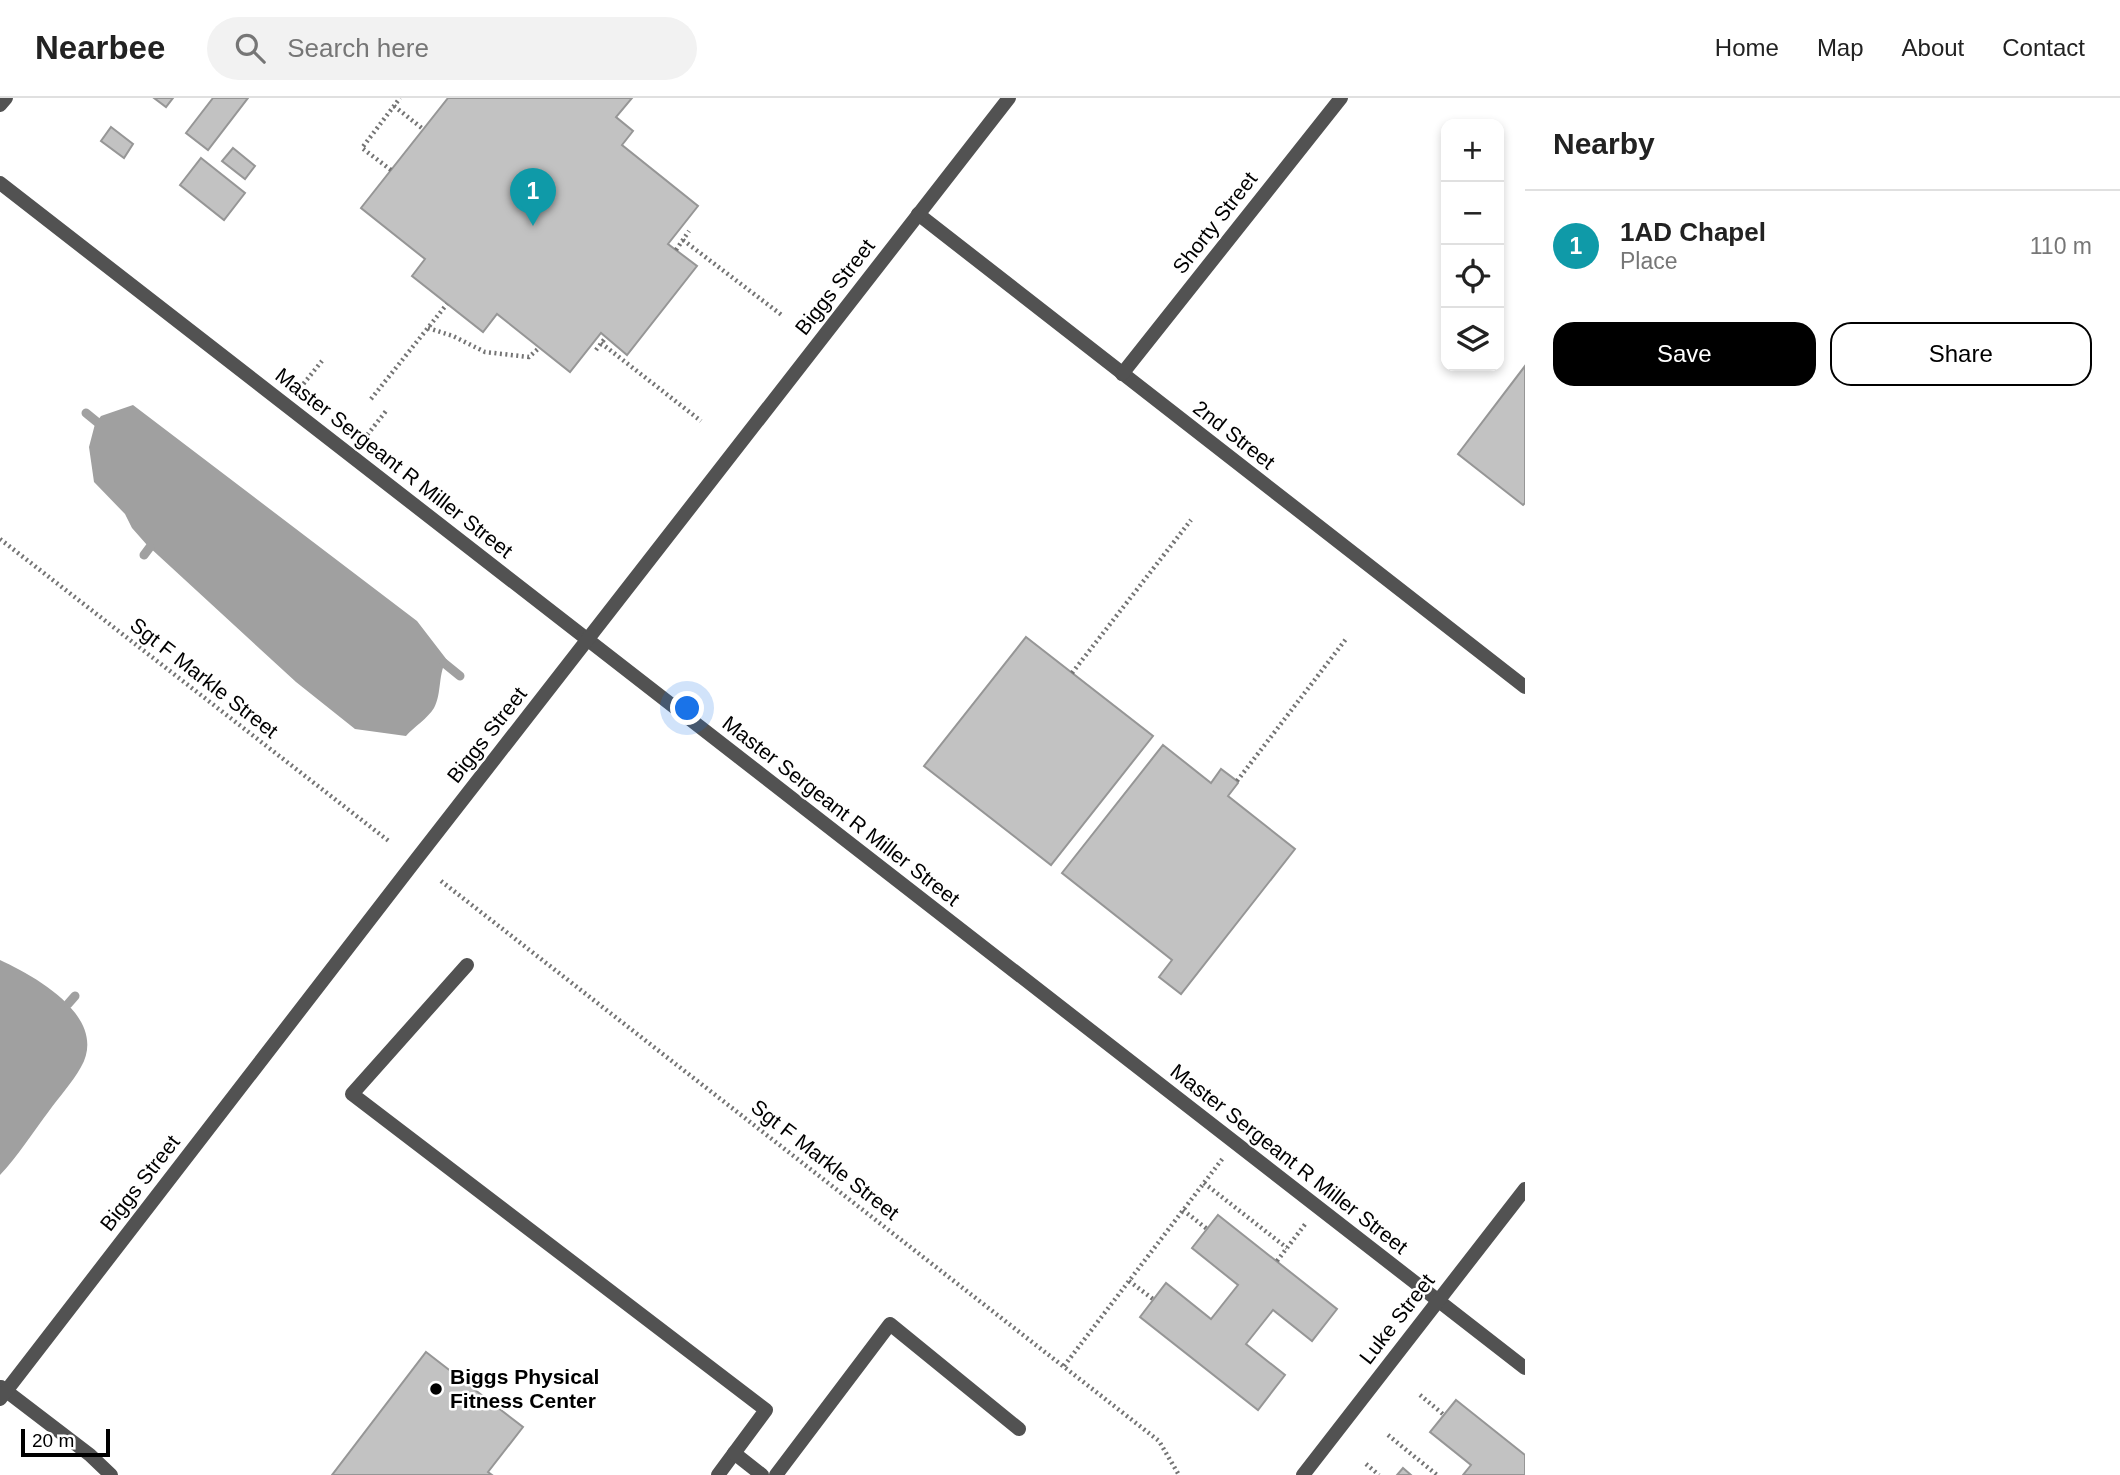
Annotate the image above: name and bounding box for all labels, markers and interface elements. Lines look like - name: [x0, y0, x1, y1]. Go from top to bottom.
- search box: [207, 17, 697, 80]
- text: Nearbee: [35, 29, 165, 66]
- icon: search: [231, 29, 269, 67]
- text: Search here: [287, 33, 429, 63]
- text: Home: [1715, 34, 1779, 61]
- text: Map: [1817, 34, 1864, 61]
- text: About: [1902, 34, 1964, 61]
- text: Contact: [2002, 34, 2085, 61]
- map controls: [1441, 119, 1504, 371]
- button: +: [1441, 119, 1504, 182]
- text: Nearby: [1553, 127, 1655, 160]
- street label: Shorty Street: [1168, 167, 1261, 278]
- pin: 1: [510, 168, 556, 226]
- button: −: [1441, 182, 1504, 245]
- text: 1AD Chapel: [1620, 217, 1766, 247]
- text: 1: [1570, 233, 1582, 259]
- text: 110 m: [2030, 233, 2092, 259]
- street label: Biggs Street: [790, 234, 879, 339]
- button: locate: [1441, 245, 1504, 308]
- text: Place: [1620, 248, 1678, 274]
- button: layers: [1441, 308, 1504, 371]
- button: Save: [1553, 322, 1816, 386]
- button: Share: [1830, 322, 2092, 386]
- street label: Master Sergeant R Miller Street: [271, 363, 517, 562]
- street label: 2nd Street: [1189, 396, 1280, 474]
- street label: Sgt F Markle Street: [126, 613, 283, 742]
- street label: Biggs Street: [442, 682, 531, 787]
- your location: [670, 691, 704, 725]
- street label: Master Sergeant R Miller Street: [718, 711, 964, 910]
- street label: Master Sergeant R Miller Street: [1166, 1059, 1412, 1258]
- street label: Sgt F Markle Street: [747, 1095, 904, 1224]
- street label: Biggs Street: [95, 1130, 184, 1235]
- street label: Luke Street: [1354, 1269, 1439, 1368]
- place label: Biggs Physical Fitness Center: [450, 1365, 599, 1412]
- marker: Biggs Physical Fitness Center: [428, 1381, 444, 1397]
- scale bar: [21, 1426, 110, 1458]
- text: 20 m: [32, 1430, 74, 1451]

